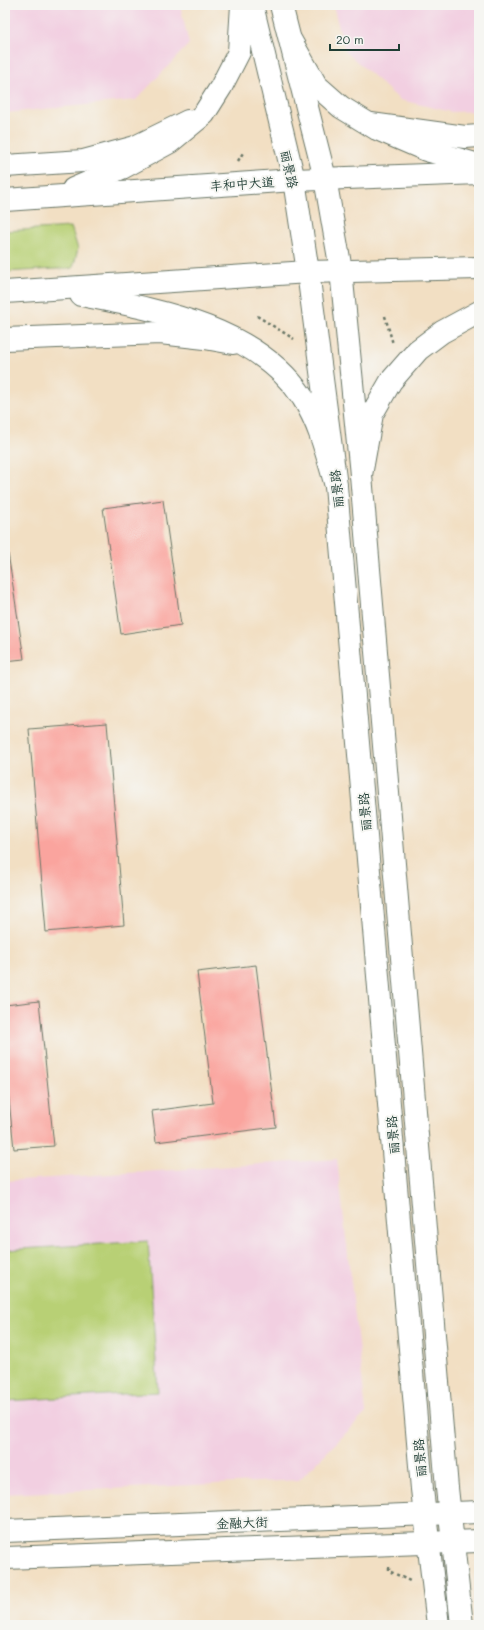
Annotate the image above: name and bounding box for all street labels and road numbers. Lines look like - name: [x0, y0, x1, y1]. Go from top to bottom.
- street label: 丽景路: [278, 148, 302, 190]
- street label: 丰和中大道: [209, 172, 275, 194]
- street label: 丽景路: [326, 469, 346, 509]
- street label: 丽景路: [354, 792, 374, 832]
- street label: 丽景路: [382, 1115, 402, 1155]
- street label: 丽景路: [409, 1438, 429, 1478]
- street label: 金融大街: [216, 1513, 268, 1531]

